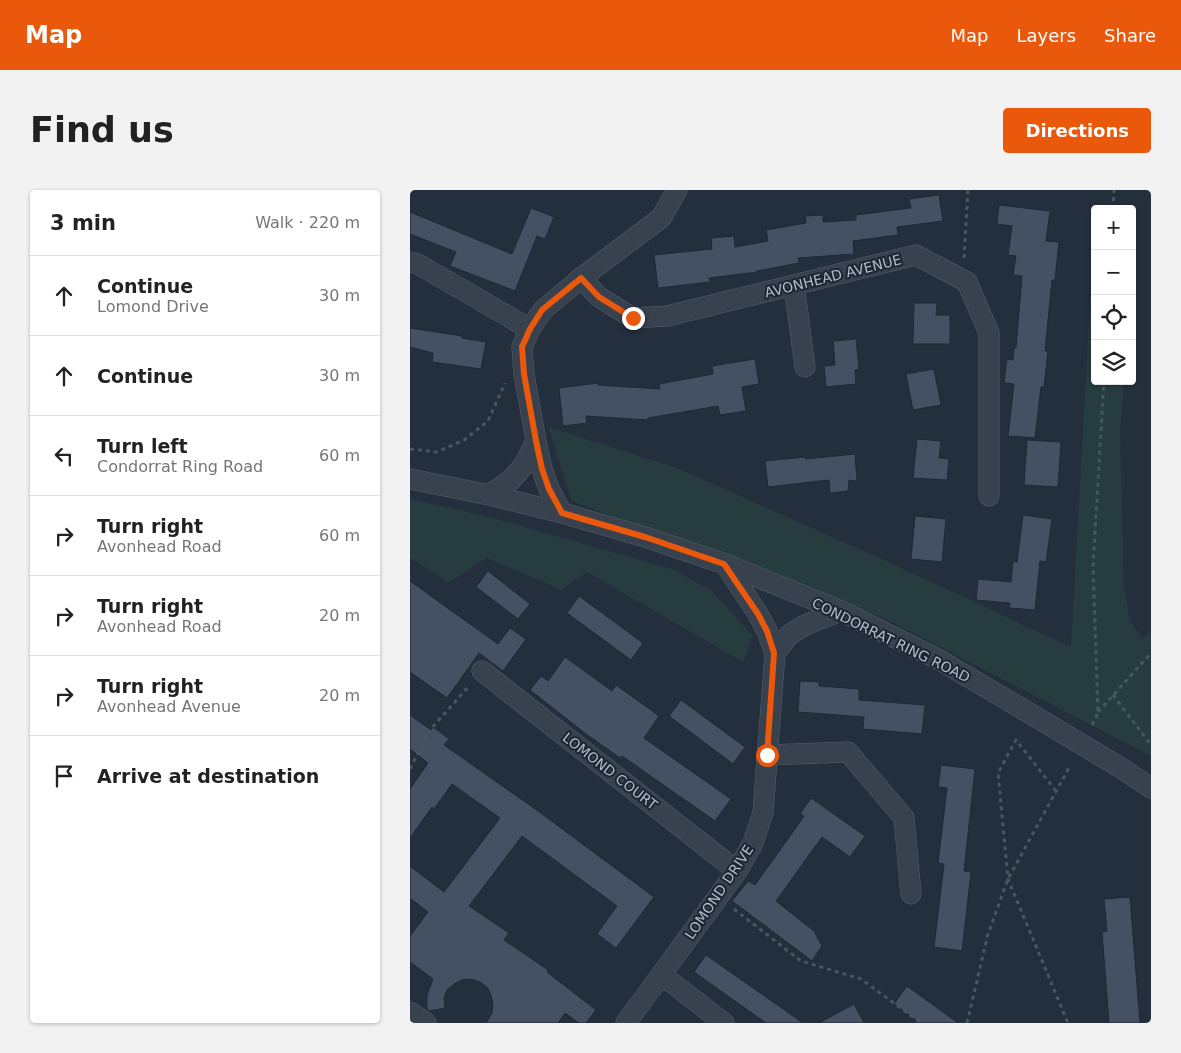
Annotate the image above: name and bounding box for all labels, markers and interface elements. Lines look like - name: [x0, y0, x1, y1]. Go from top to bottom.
- text: Map: [25, 21, 82, 49]
- text: Map: [950, 25, 988, 46]
- text: Layers: [1016, 25, 1076, 46]
- text: Share: [1104, 25, 1156, 46]
- button: Directions: [1003, 108, 1151, 153]
- text: Find us: [30, 110, 174, 150]
- map controls: [1091, 205, 1136, 385]
- button: +: [1091, 205, 1136, 250]
- text: 3 min: [50, 211, 116, 235]
- text: Walk · 220 m: [255, 213, 360, 232]
- button: −: [1091, 250, 1136, 295]
- street label: AVONHEAD AVENUE: [763, 251, 903, 301]
- text: Continue: [97, 275, 193, 297]
- icon: ahead: [50, 282, 78, 310]
- text: 30 m: [319, 286, 360, 305]
- button: locate: [1091, 295, 1136, 340]
- text: Lomond Drive: [97, 297, 209, 316]
- route end: [622, 307, 645, 330]
- button: layers: [1091, 340, 1136, 385]
- icon: ahead: [50, 362, 78, 390]
- text: Continue: [97, 365, 193, 387]
- text: 30 m: [319, 366, 360, 385]
- text: Turn left: [97, 435, 188, 457]
- icon: left: [50, 442, 78, 470]
- text: 60 m: [319, 446, 360, 465]
- text: Condorrat Ring Road: [97, 457, 263, 476]
- text: Turn right: [97, 515, 203, 537]
- icon: right: [50, 522, 78, 550]
- text: 60 m: [319, 526, 360, 545]
- text: Avonhead Road: [97, 537, 222, 556]
- text: Turn right: [97, 595, 203, 617]
- street label: CONDORRAT RING ROAD: [809, 595, 973, 685]
- icon: right: [50, 602, 78, 630]
- text: 20 m: [319, 606, 360, 625]
- text: Avonhead Road: [97, 617, 222, 636]
- text: Turn right: [97, 675, 203, 697]
- icon: right: [50, 682, 78, 710]
- text: 20 m: [319, 686, 360, 705]
- text: Avonhead Avenue: [97, 697, 241, 716]
- street label: LOMOND COURT: [560, 729, 661, 813]
- route start: [756, 744, 779, 767]
- icon: arrive: [50, 762, 78, 790]
- text: Arrive at destination: [97, 765, 319, 787]
- street label: LOMOND DRIVE: [682, 842, 756, 942]

